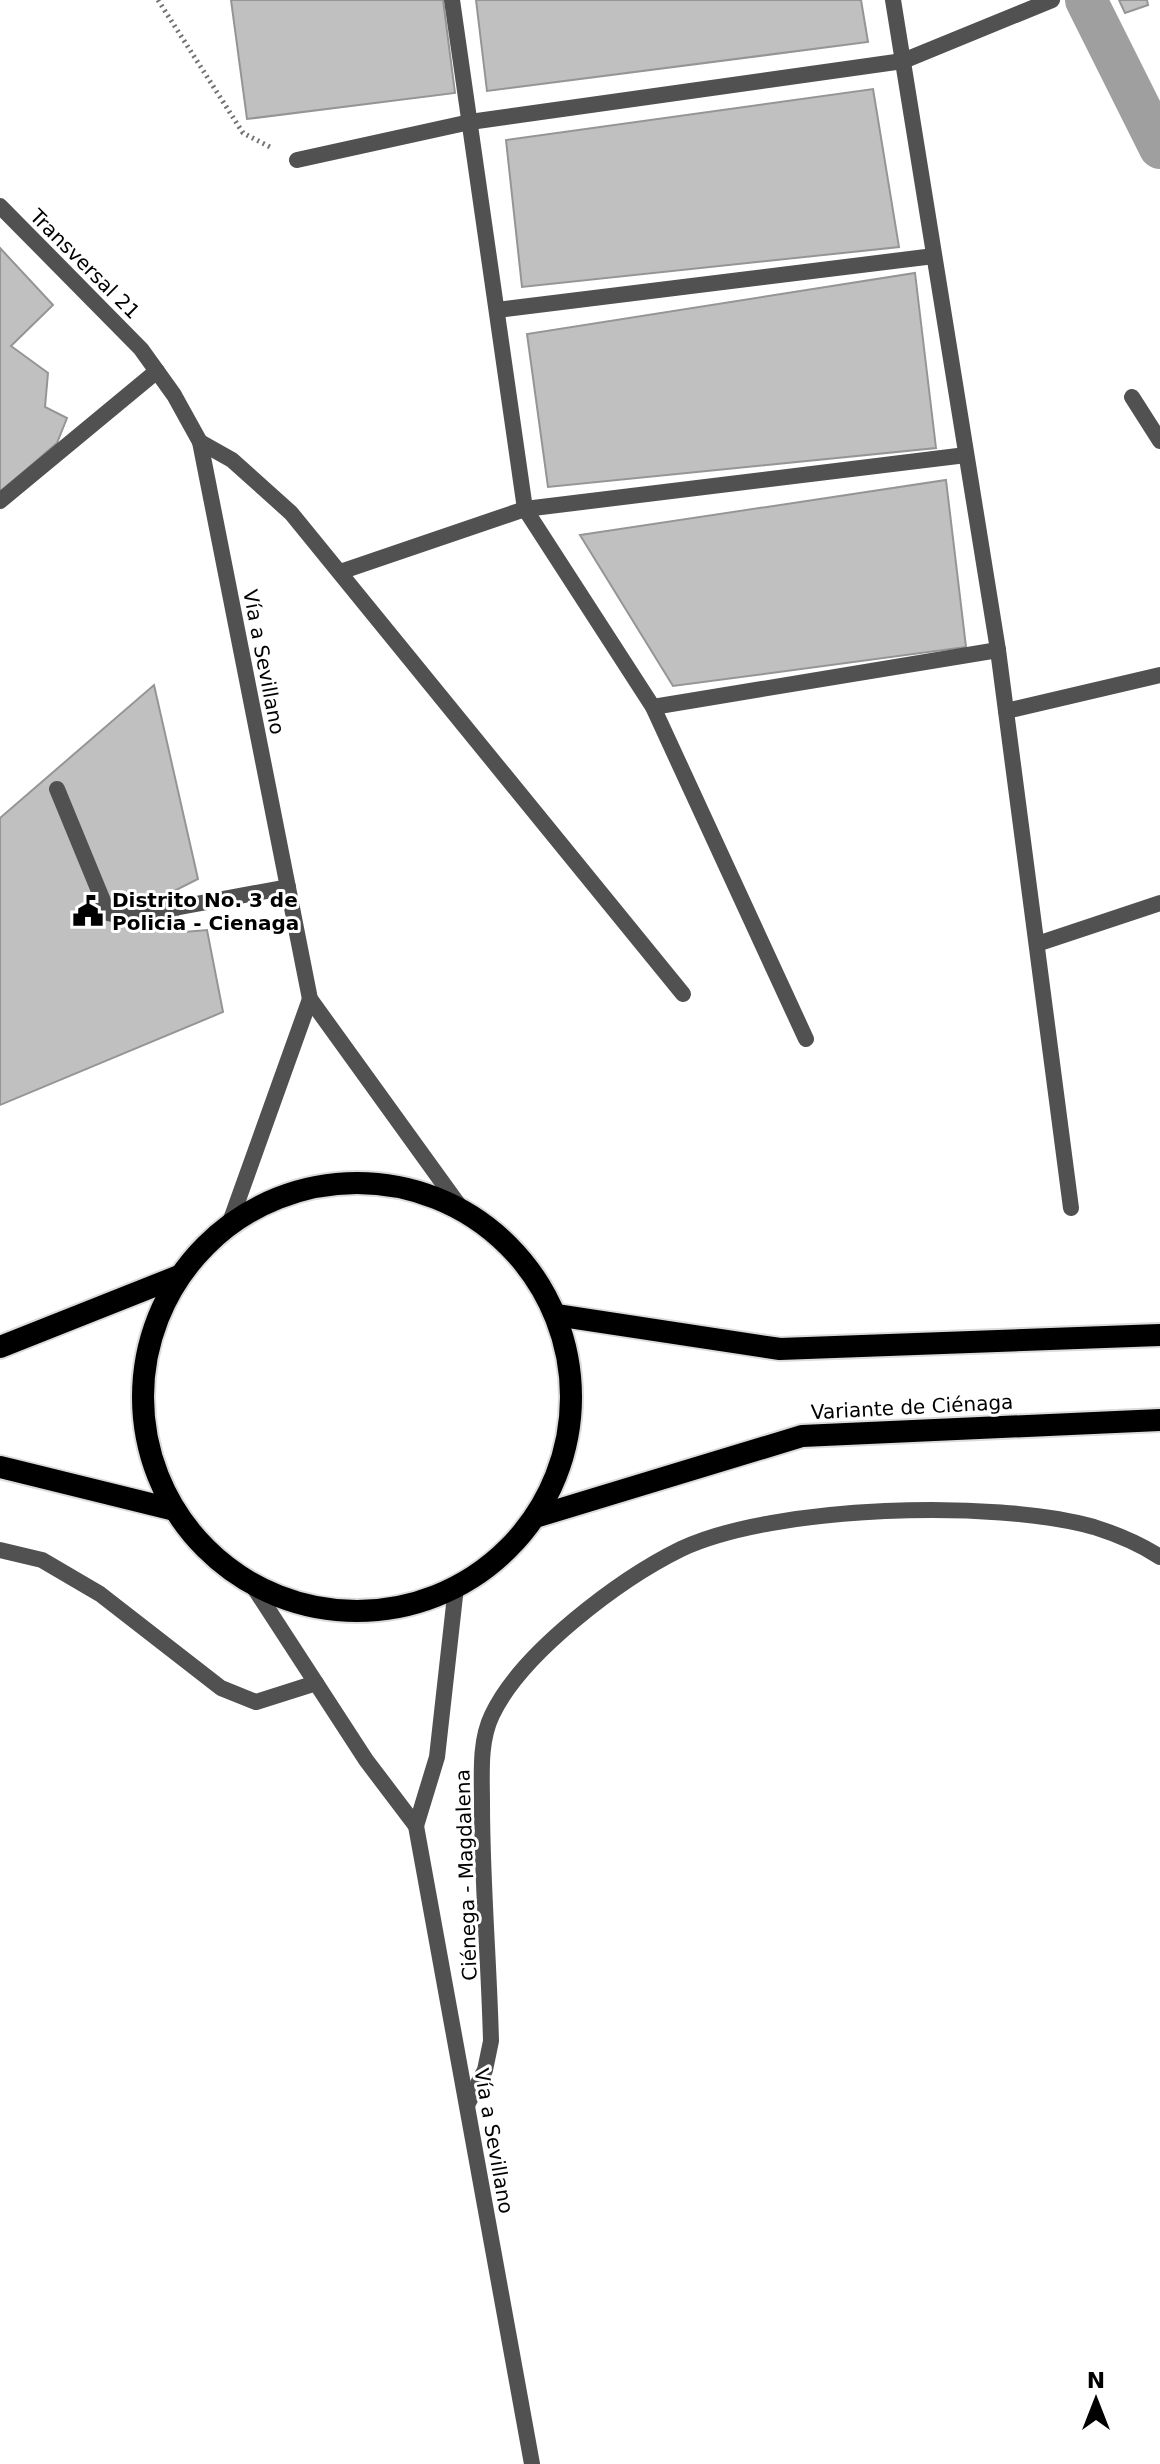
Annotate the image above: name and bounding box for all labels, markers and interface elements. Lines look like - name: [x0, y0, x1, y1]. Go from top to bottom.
- street label: Transversal 21: [24, 203, 145, 324]
- street label: Vía a Sevillano: [238, 587, 290, 737]
- place label: Distrito No. 3 de Policia - Cienaga: [112, 888, 299, 935]
- public building icon: Distrito No. 3 de Policia - Cienaga: [71, 894, 105, 928]
- street label: Variante de Ciénaga: [810, 1390, 1014, 1424]
- street label: Ciénega - Magdalena: [450, 1769, 482, 1981]
- street label: Vía a Sevillano: [469, 2066, 519, 2216]
- north arrow: [1056, 2360, 1136, 2440]
- text: N: [1087, 2368, 1105, 2393]

